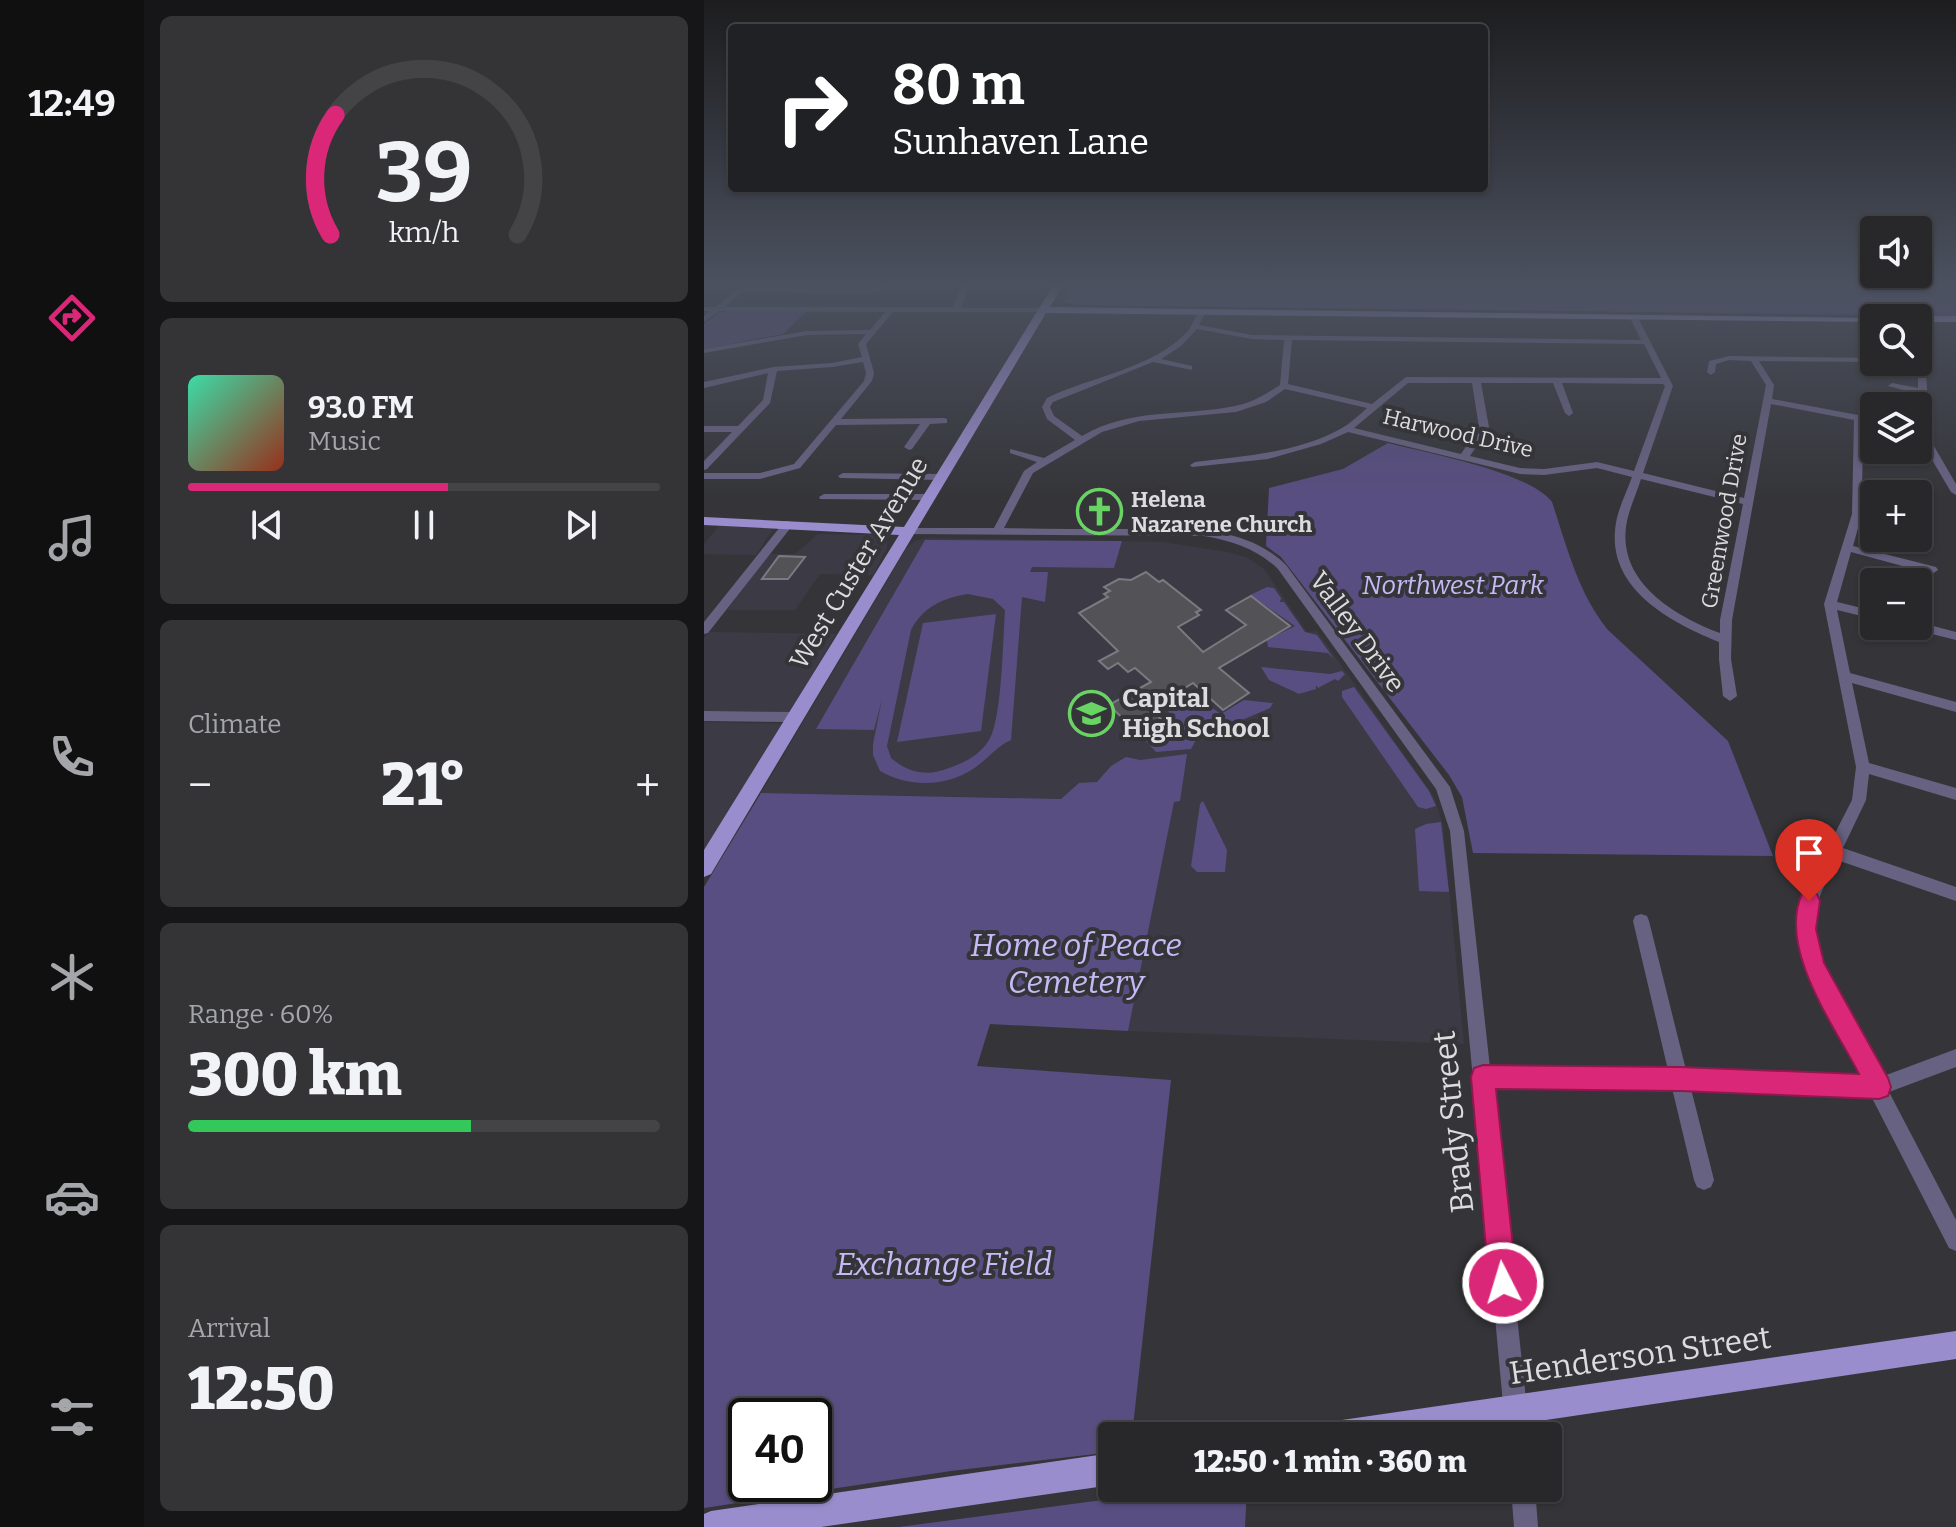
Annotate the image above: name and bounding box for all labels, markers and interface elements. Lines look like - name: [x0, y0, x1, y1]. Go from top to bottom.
- text: 80 m: [892, 52, 1025, 119]
- icon: right: [760, 56, 864, 160]
- text: 12:49: [28, 82, 116, 126]
- text: Sunhaven Lane: [892, 120, 1149, 164]
- text: 39: [375, 123, 473, 223]
- text: km/h: [389, 215, 460, 250]
- map controls: [1860, 216, 1932, 640]
- button: sound: [1860, 216, 1932, 288]
- icon: directions: [44, 290, 100, 346]
- button: search: [1860, 304, 1932, 376]
- text: 93.0 FM: [308, 390, 414, 426]
- button: layers: [1860, 392, 1932, 464]
- street label: Harwood Drive: [1380, 403, 1536, 463]
- text: Music: [308, 426, 381, 457]
- street label: Greenwood Drive: [1695, 431, 1753, 611]
- street label: West Custer Avenue: [783, 451, 935, 675]
- button: +: [1860, 480, 1932, 552]
- place label: Helena Nazarene Church: [1131, 486, 1312, 538]
- church icon: Helena Nazarene Church: [1076, 488, 1124, 536]
- icon: previous: [245, 503, 289, 547]
- icon: pause: [402, 503, 446, 547]
- icon: next: [559, 503, 603, 547]
- icon: music: [44, 510, 100, 566]
- street label: Valley Drive: [1303, 566, 1411, 698]
- button: −: [1860, 568, 1932, 640]
- park label: Northwest Park: [1362, 570, 1545, 601]
- place label: Capital High School: [1122, 683, 1270, 744]
- school or university icon: Capital High School: [1067, 689, 1115, 737]
- text: Climate: [188, 709, 282, 740]
- icon: phone: [44, 729, 100, 785]
- text: 21°: [381, 749, 466, 821]
- text: −: [188, 759, 212, 812]
- text: +: [635, 759, 660, 812]
- pin: [1775, 819, 1843, 901]
- icon: arrive: [1787, 831, 1831, 875]
- park label: Home of Peace Cemetery: [970, 926, 1182, 1001]
- icon: climate: [44, 949, 100, 1005]
- text: Range · 60%: [188, 999, 334, 1030]
- street label: Brady Street: [1425, 1029, 1481, 1215]
- text: 300 km: [188, 1039, 402, 1111]
- icon: car: [44, 1169, 100, 1225]
- position arrow: [1461, 1241, 1545, 1325]
- park label: Exchange Field: [836, 1245, 1052, 1283]
- text: Arrival: [188, 1313, 270, 1344]
- street label: Henderson Street: [1507, 1318, 1774, 1392]
- text: 12:50: [188, 1353, 335, 1425]
- icon: filters: [44, 1389, 100, 1445]
- speed limit sign: 40: [728, 1398, 832, 1502]
- text: 12:50 · 1 min · 360 m: [1194, 1444, 1466, 1480]

